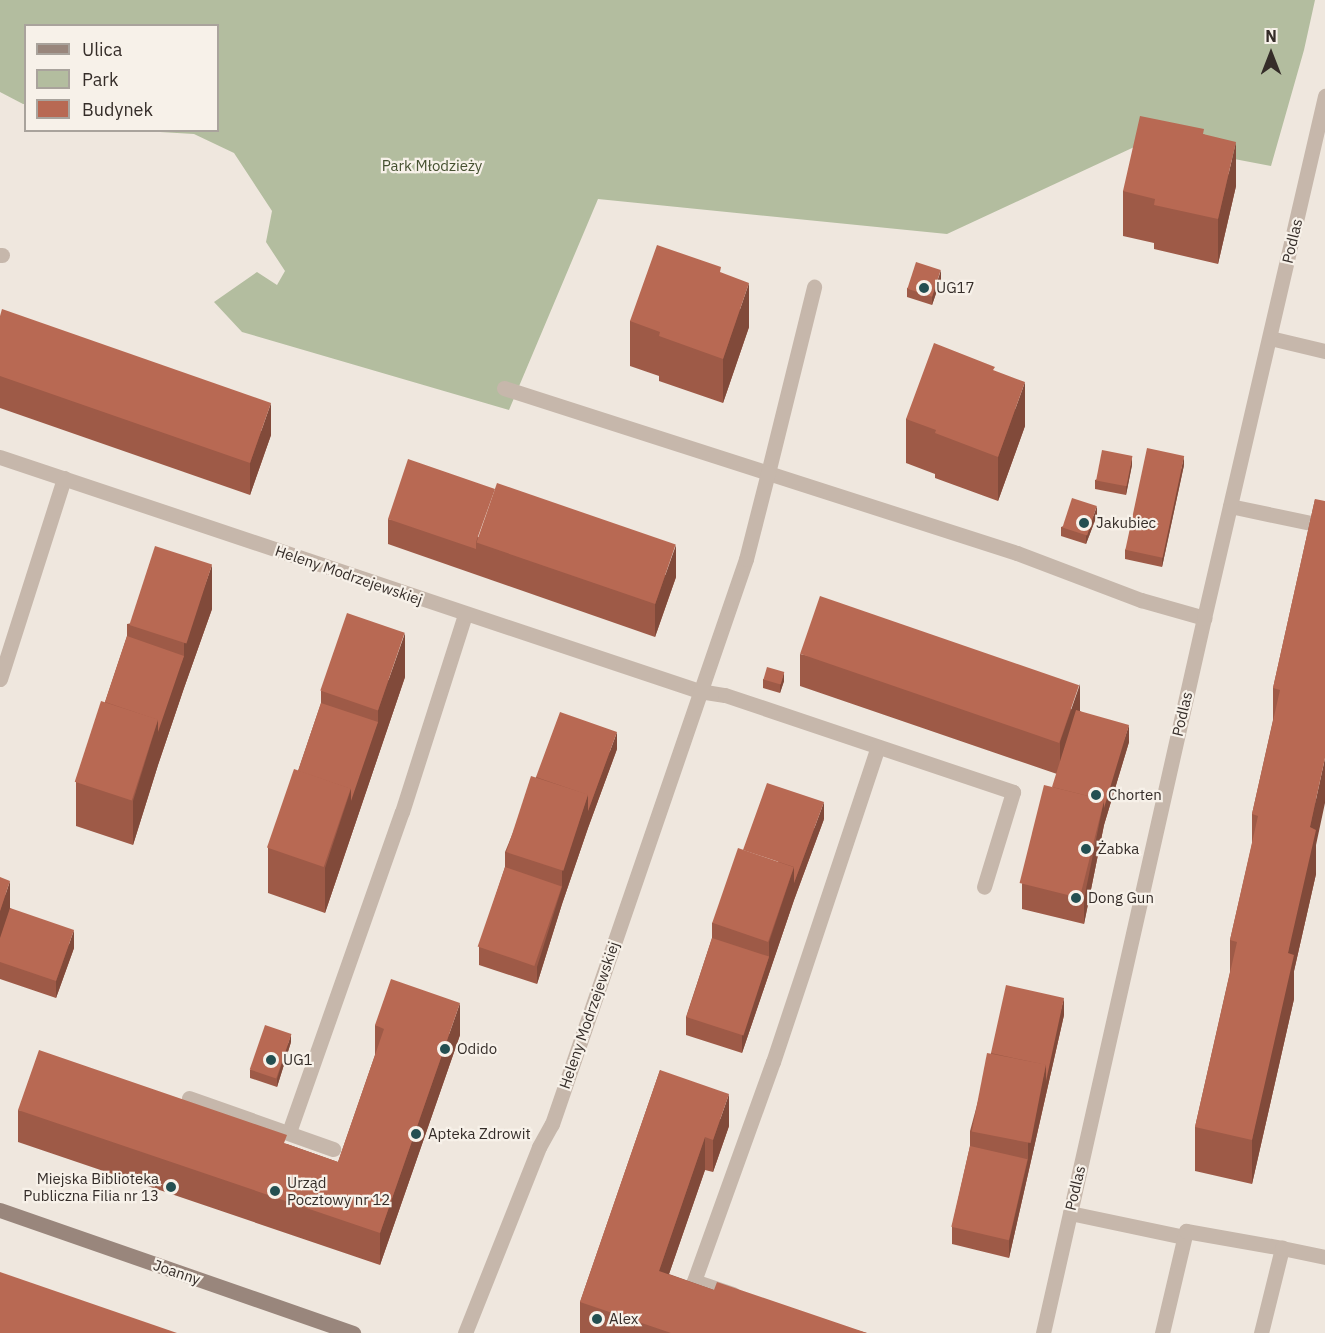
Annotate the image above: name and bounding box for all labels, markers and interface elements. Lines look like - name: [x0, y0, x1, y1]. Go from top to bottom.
- legend: [24, 24, 219, 132]
- north arrow: [1241, 24, 1301, 84]
- text: N: [1265, 26, 1277, 46]
- text: Ulica: [82, 38, 122, 61]
- text: Park: [82, 68, 118, 91]
- text: Budynek: [82, 98, 153, 121]
- park label: Park Młodzieży: [382, 157, 482, 175]
- street label: Podlas: [1278, 217, 1306, 265]
- place label: UG17: [936, 279, 975, 297]
- marker: UG17: [917, 281, 931, 295]
- place label: Jakubiec: [1096, 514, 1156, 532]
- marker: Jakubiec: [1077, 516, 1091, 530]
- street label: Heleny Modrzejewskiej: [273, 541, 425, 609]
- street label: Podlas: [1168, 690, 1196, 738]
- place label: Chorten: [1108, 786, 1162, 804]
- marker: Chorten: [1089, 788, 1103, 802]
- place label: Żabka: [1098, 840, 1139, 858]
- marker: Żabka: [1079, 842, 1093, 856]
- place label: Dong Gun: [1088, 889, 1154, 907]
- marker: Dong Gun: [1069, 891, 1083, 905]
- street label: Heleny Modrzejewskiej: [555, 939, 623, 1091]
- place label: Odido: [457, 1040, 497, 1058]
- marker: Odido: [438, 1042, 452, 1056]
- place label: UG1: [283, 1051, 313, 1069]
- marker: UG1: [264, 1053, 278, 1067]
- place label: Apteka Zdrowit: [428, 1125, 531, 1143]
- marker: Apteka Zdrowit: [409, 1127, 423, 1141]
- street label: Podlas: [1061, 1164, 1089, 1212]
- place label: Miejska Biblioteka Publiczna Filia nr 13: [23, 1169, 159, 1204]
- place label: Urząd Pocztowy nr 12: [287, 1173, 390, 1208]
- marker: Miejska Biblioteka Publiczna Filia nr 13: [164, 1180, 178, 1194]
- marker: Urząd Pocztowy nr 12: [268, 1184, 282, 1198]
- street label: Joanny: [151, 1256, 203, 1288]
- place label: Alex: [609, 1310, 638, 1328]
- marker: Alex: [590, 1312, 604, 1326]

